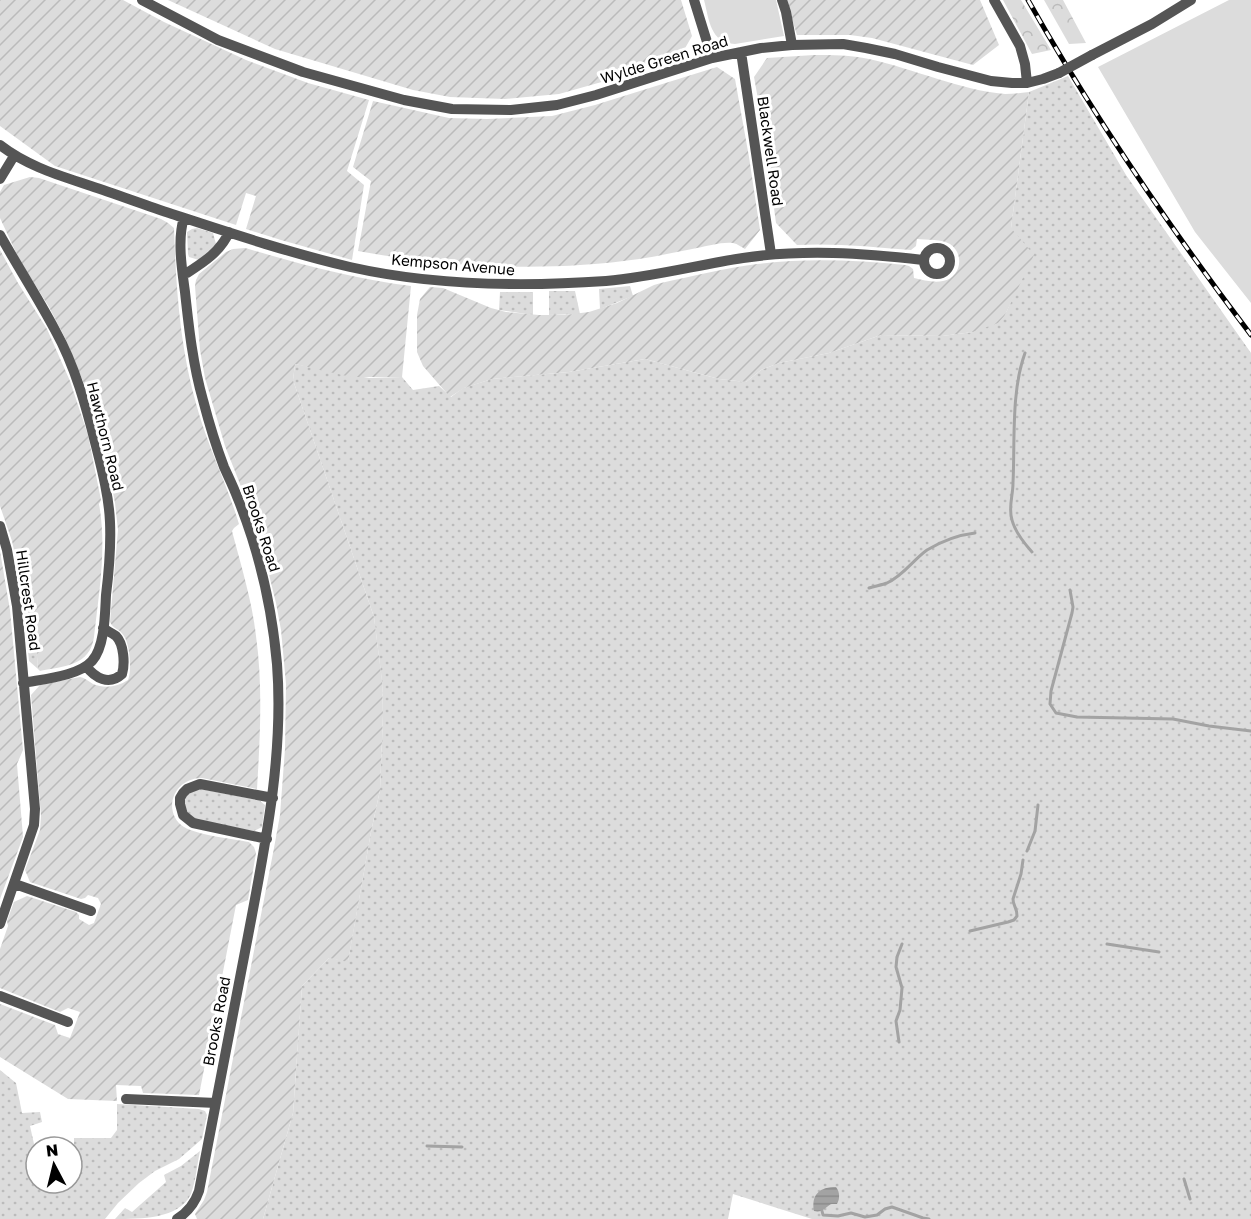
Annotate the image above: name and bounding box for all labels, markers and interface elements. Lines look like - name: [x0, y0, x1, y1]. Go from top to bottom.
- street label: Wylde Green Road: [598, 31, 730, 87]
- street label: Blackwell Road: [754, 95, 788, 207]
- street label: Kempson Avenue: [390, 250, 516, 278]
- street label: Hawthorn Road: [84, 379, 128, 493]
- street label: Brooks Road: [239, 482, 285, 574]
- street label: Hillcrest Road: [13, 548, 45, 652]
- street label: Brooks Road: [199, 975, 233, 1067]
- north arrow: [24, 1135, 84, 1195]
- text: N: [45, 1139, 59, 1161]

